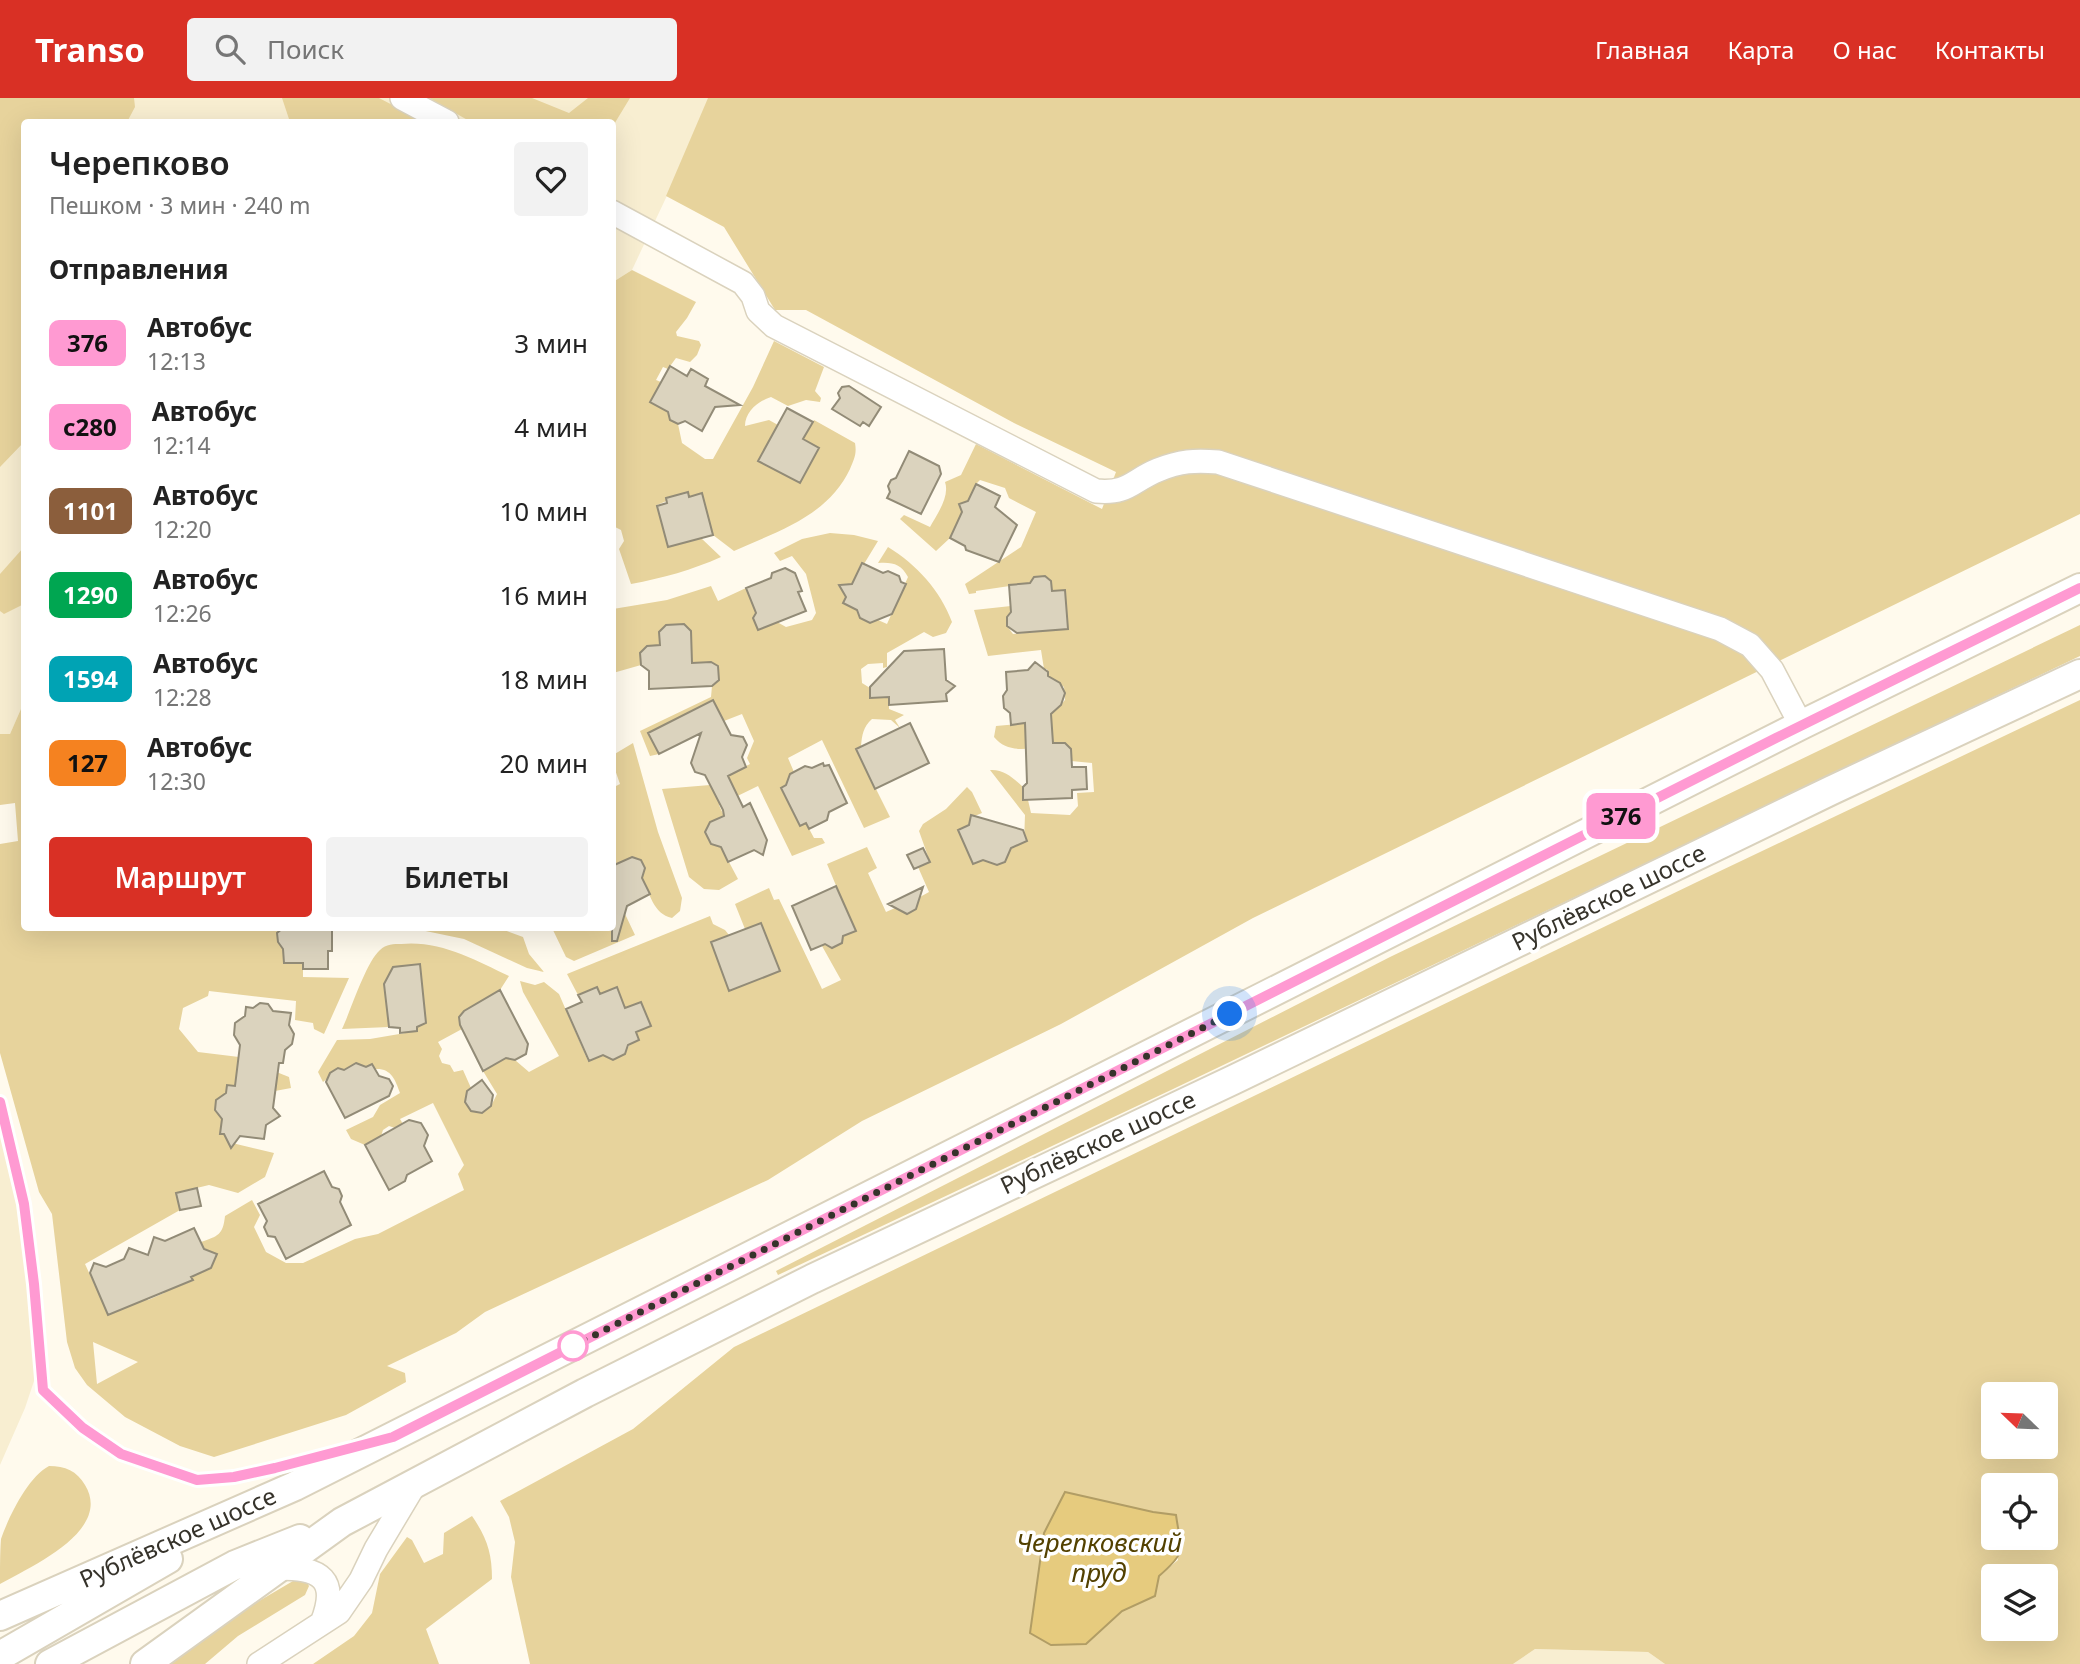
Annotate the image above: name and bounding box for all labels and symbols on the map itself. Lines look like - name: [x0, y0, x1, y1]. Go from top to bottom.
- line badge: 376: [1581, 793, 1661, 839]
- street label: Рублёвское шоссе: [1506, 835, 1711, 958]
- your location: [1212, 996, 1247, 1031]
- street label: Рублёвское шоссе: [994, 1082, 1200, 1201]
- unlabelled marker: [558, 1331, 588, 1361]
- north arrow: [1981, 1382, 2058, 1460]
- street label: Рублёвское шоссе: [74, 1478, 281, 1595]
- water label: Черепковский пруд: [1016, 1524, 1182, 1590]

